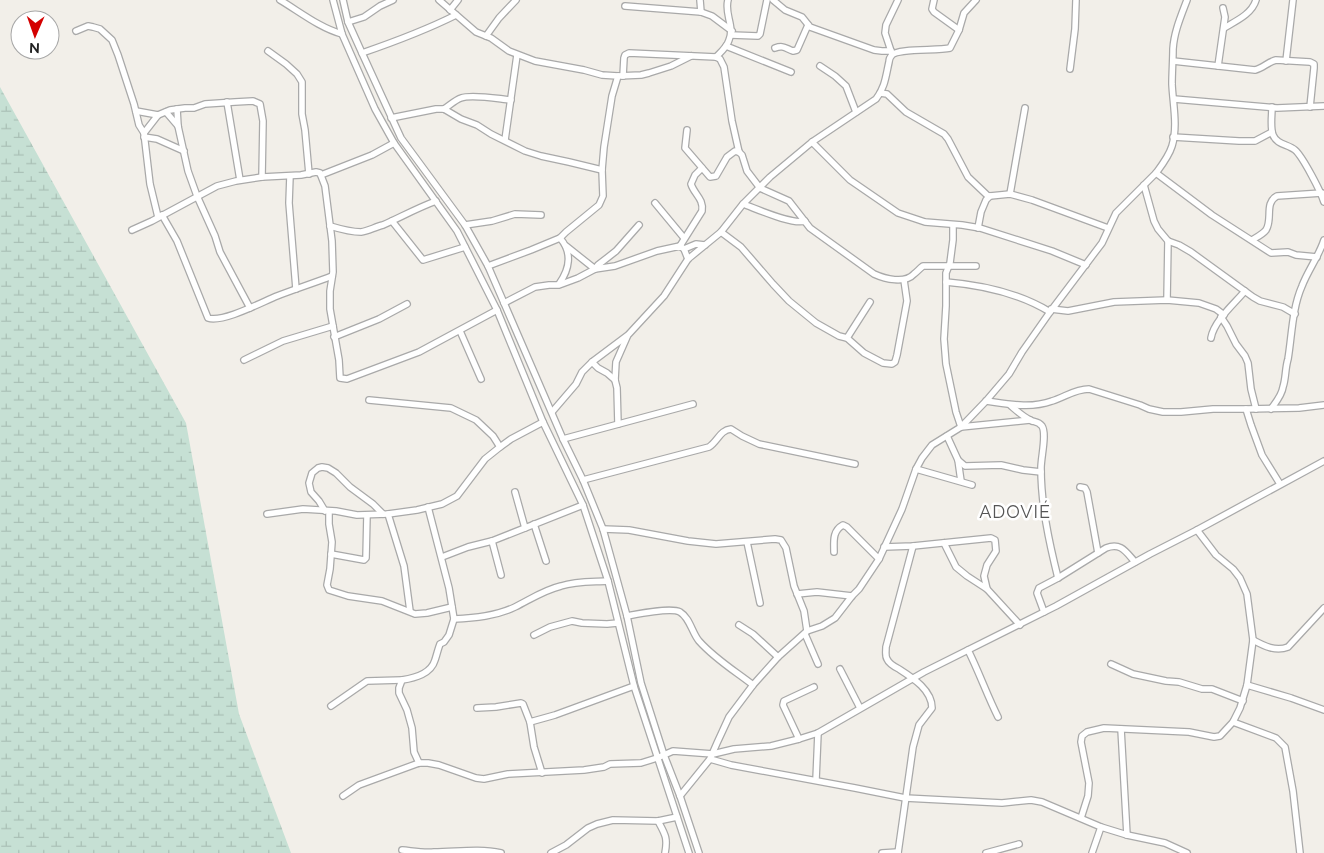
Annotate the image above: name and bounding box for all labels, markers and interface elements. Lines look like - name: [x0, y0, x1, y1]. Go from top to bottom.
- north arrow: [10, 10, 60, 60]
- text: N: [29, 40, 40, 56]
- district label: ADOVIÉ: [979, 500, 1051, 522]

